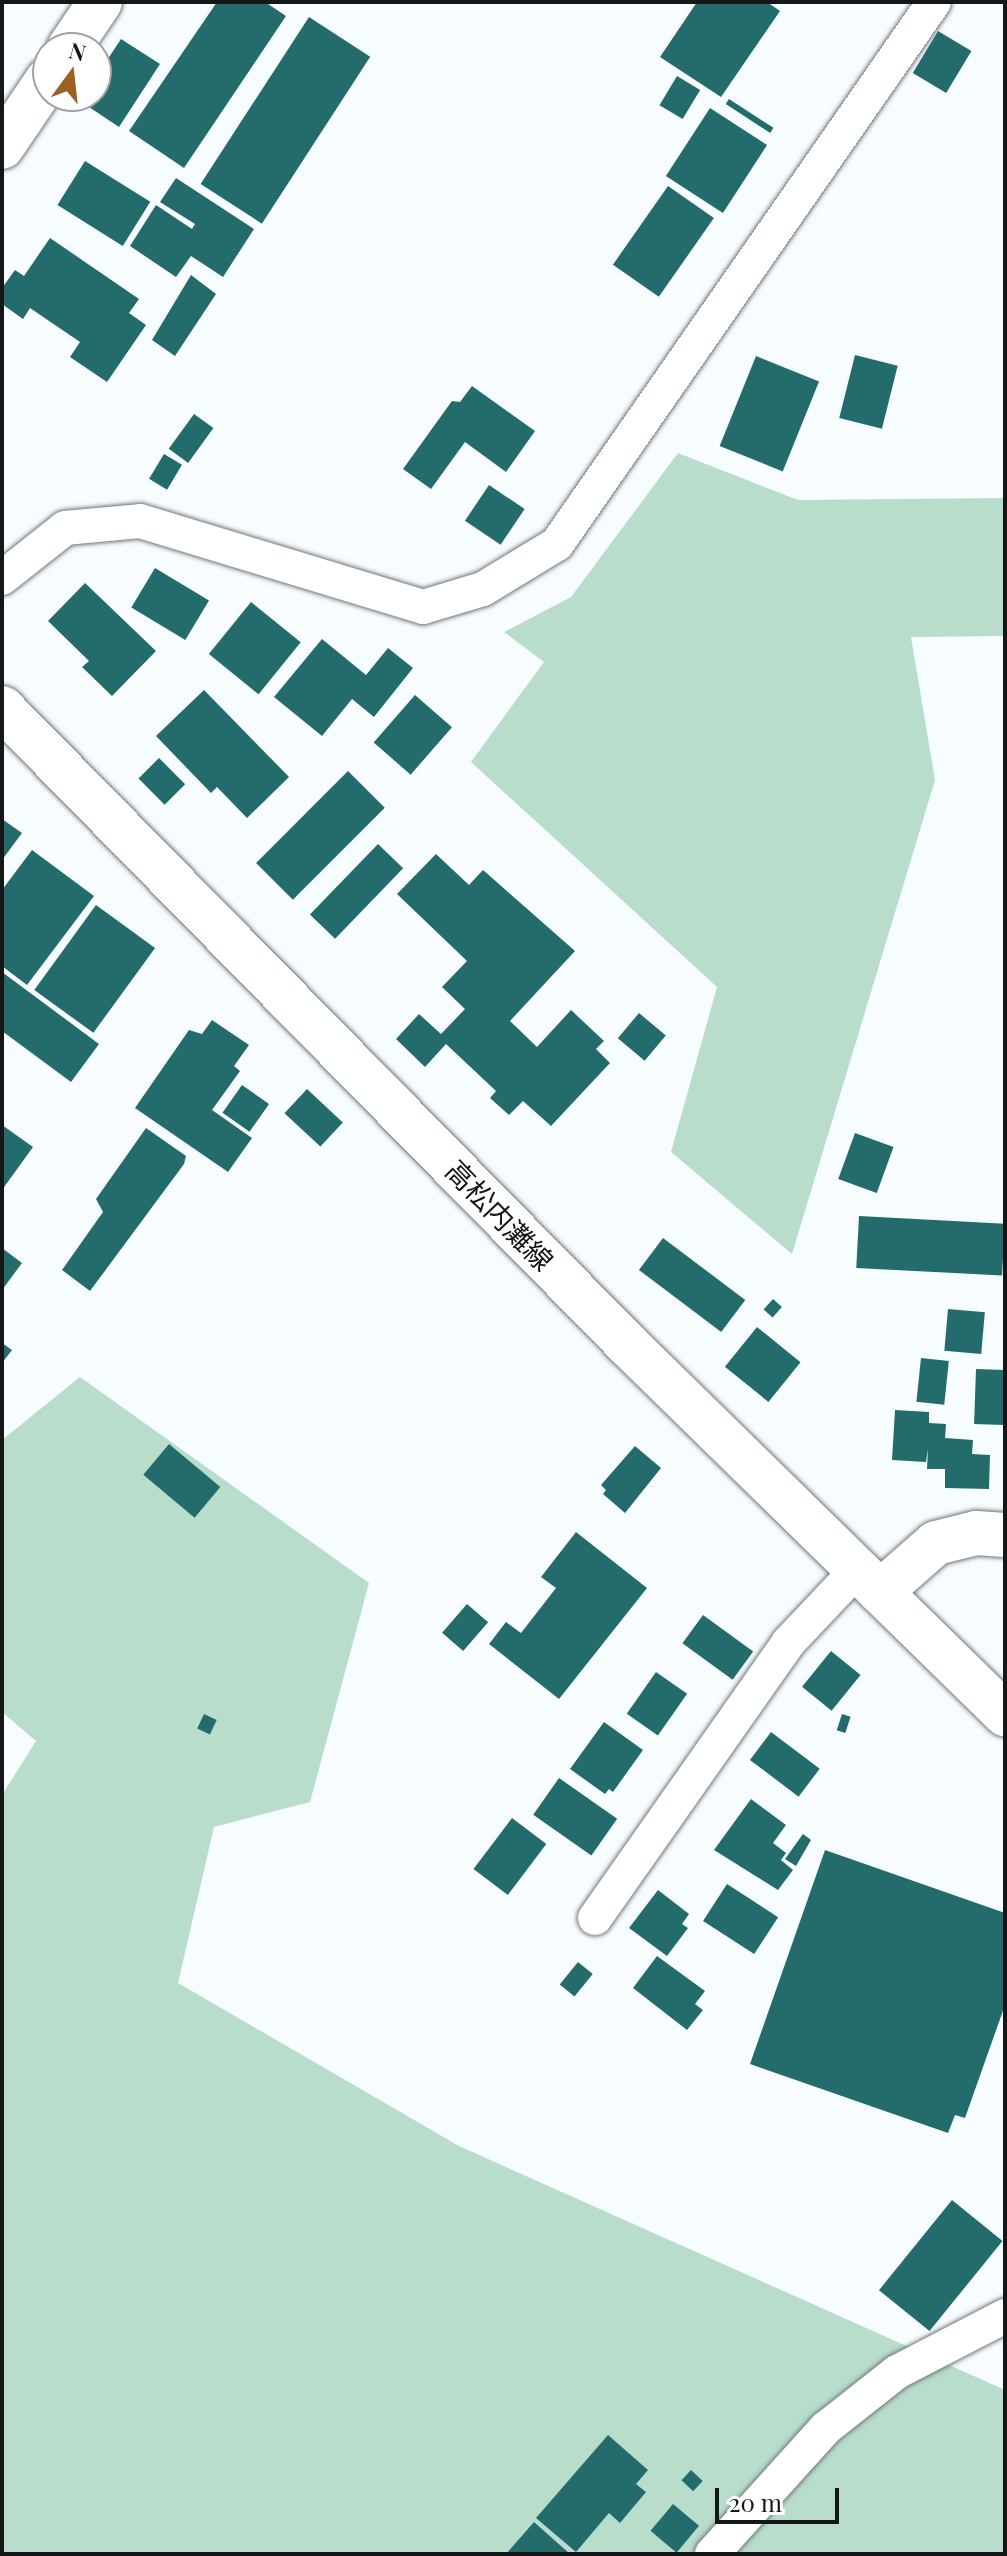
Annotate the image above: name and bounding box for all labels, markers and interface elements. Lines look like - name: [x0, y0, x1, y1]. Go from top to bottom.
- north arrow: [32, 32, 112, 112]
- text: N: [66, 34, 89, 67]
- street label: 高松内灘線: [439, 1153, 561, 1277]
- scale bar: [719, 2472, 843, 2522]
- text: 20 m: [729, 2486, 782, 2518]

